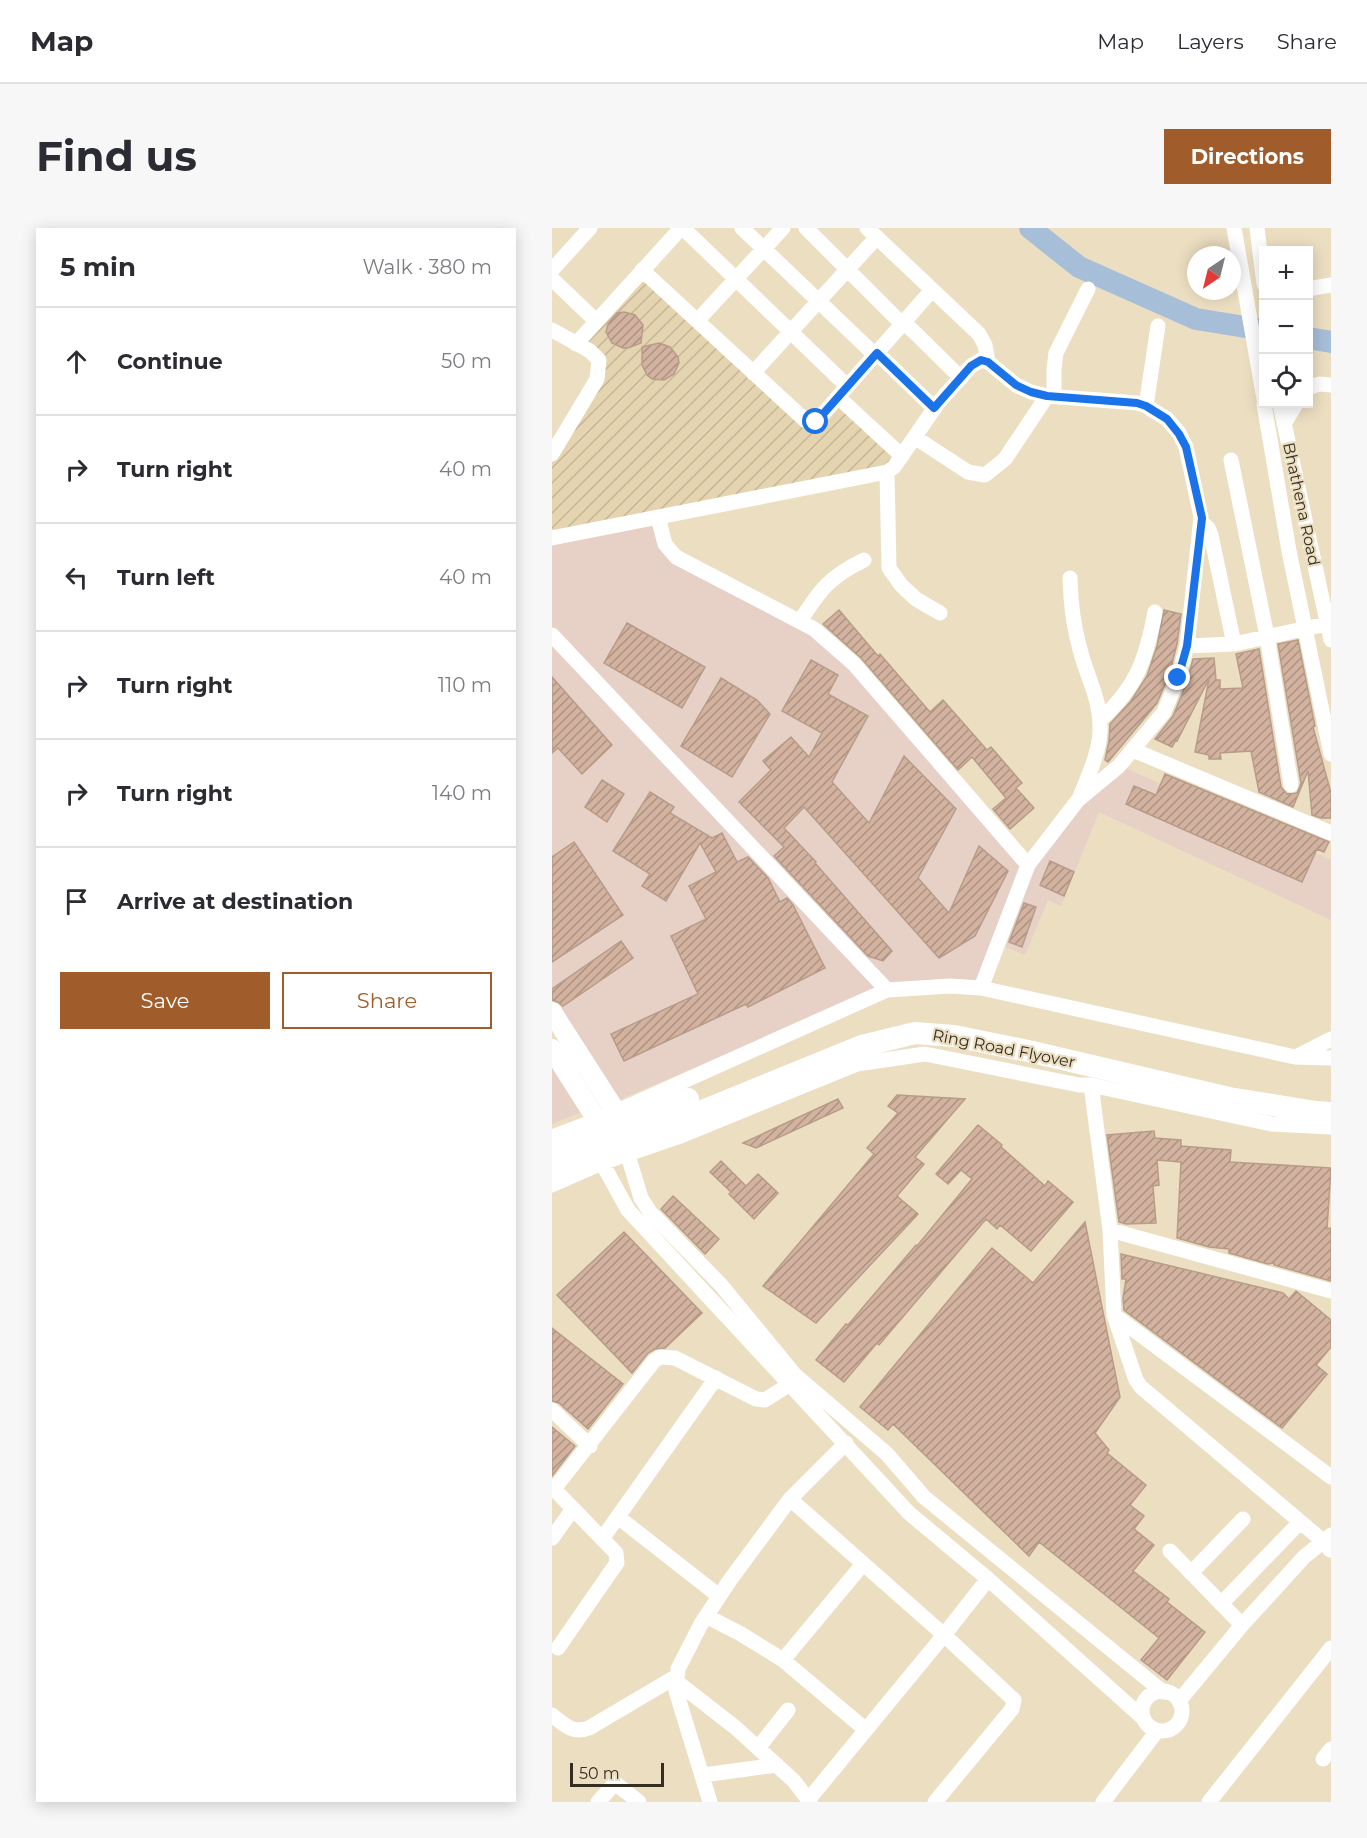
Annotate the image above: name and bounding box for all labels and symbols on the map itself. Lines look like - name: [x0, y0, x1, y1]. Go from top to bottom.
- north arrow: [1187, 246, 1241, 300]
- route start: [802, 408, 828, 434]
- street label: Bhathena Road: [1279, 441, 1324, 567]
- route end: [1164, 664, 1190, 690]
- street label: Ring Road Flyover: [931, 1025, 1077, 1072]
- scale bar: [570, 1760, 664, 1788]

